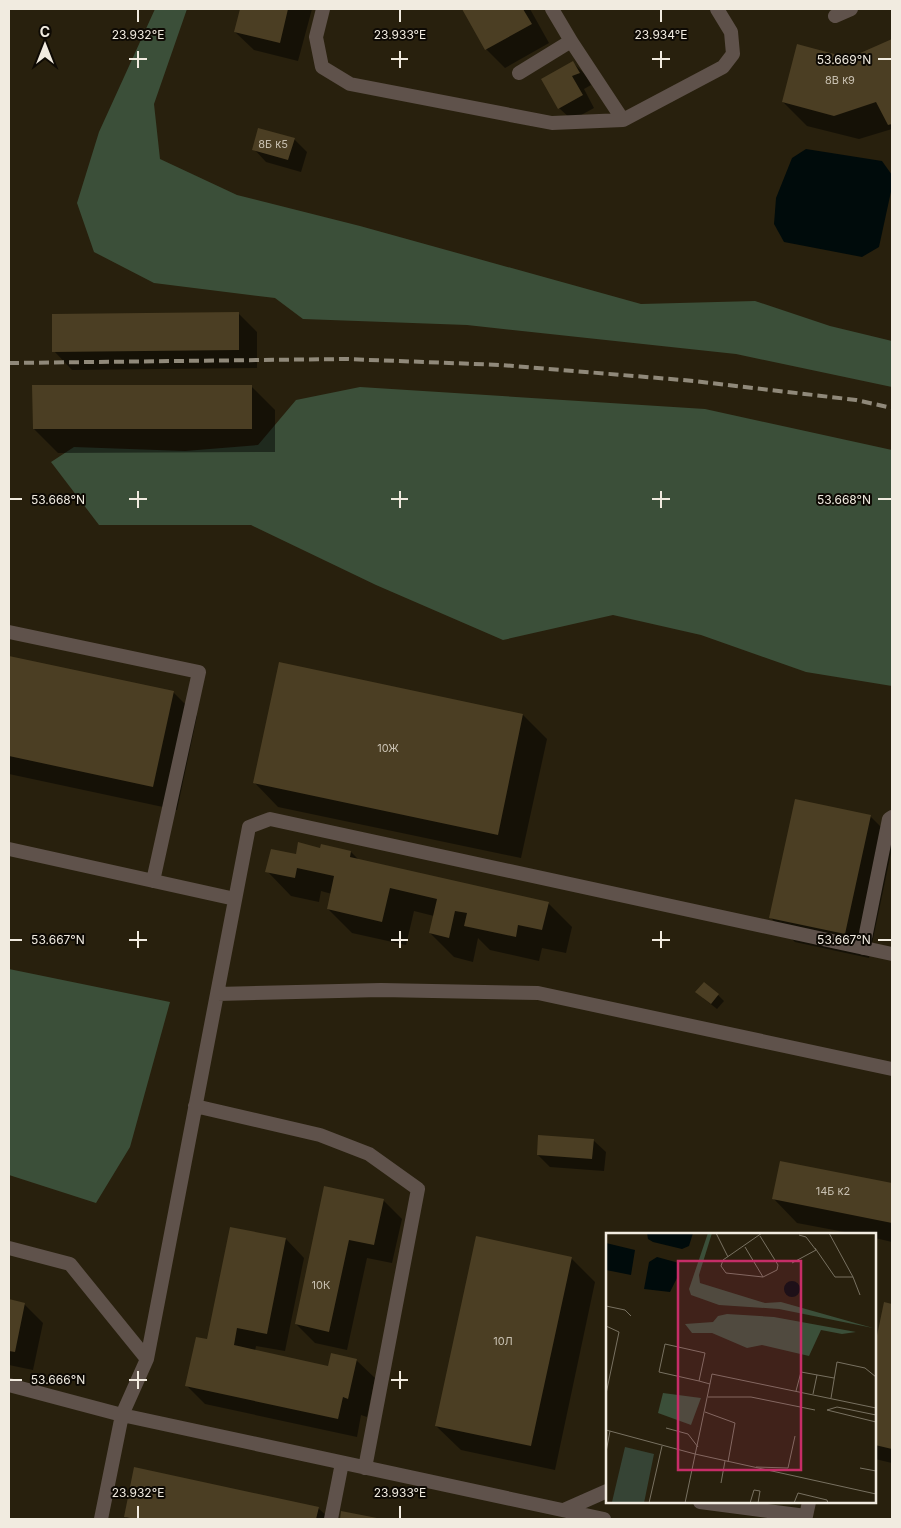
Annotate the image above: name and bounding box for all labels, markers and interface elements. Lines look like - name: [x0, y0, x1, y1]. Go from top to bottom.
- north arrow: [20, 20, 70, 70]
- text: С: [40, 23, 50, 40]
- text: 23.932°E: [112, 27, 164, 42]
- text: 23.933°E: [374, 27, 426, 42]
- text: 23.934°E: [635, 27, 687, 42]
- text: 53.669°N: [817, 52, 871, 67]
- house number: 8В к9: [825, 73, 855, 87]
- house number: 8Б к5: [258, 137, 288, 151]
- text: 53.668°N: [31, 492, 85, 507]
- text: 53.668°N: [817, 492, 871, 507]
- house number: 10Ж: [377, 741, 399, 755]
- text: 53.667°N: [31, 932, 85, 947]
- text: 53.667°N: [817, 932, 871, 947]
- house number: 14Б к2: [816, 1184, 850, 1198]
- inset map: [606, 1233, 876, 1503]
- house number: 10К: [312, 1278, 331, 1292]
- house number: 10Л: [493, 1334, 513, 1348]
- text: 53.666°N: [31, 1372, 85, 1387]
- text: 23.932°E: [112, 1485, 164, 1500]
- text: 23.933°E: [374, 1485, 426, 1500]

